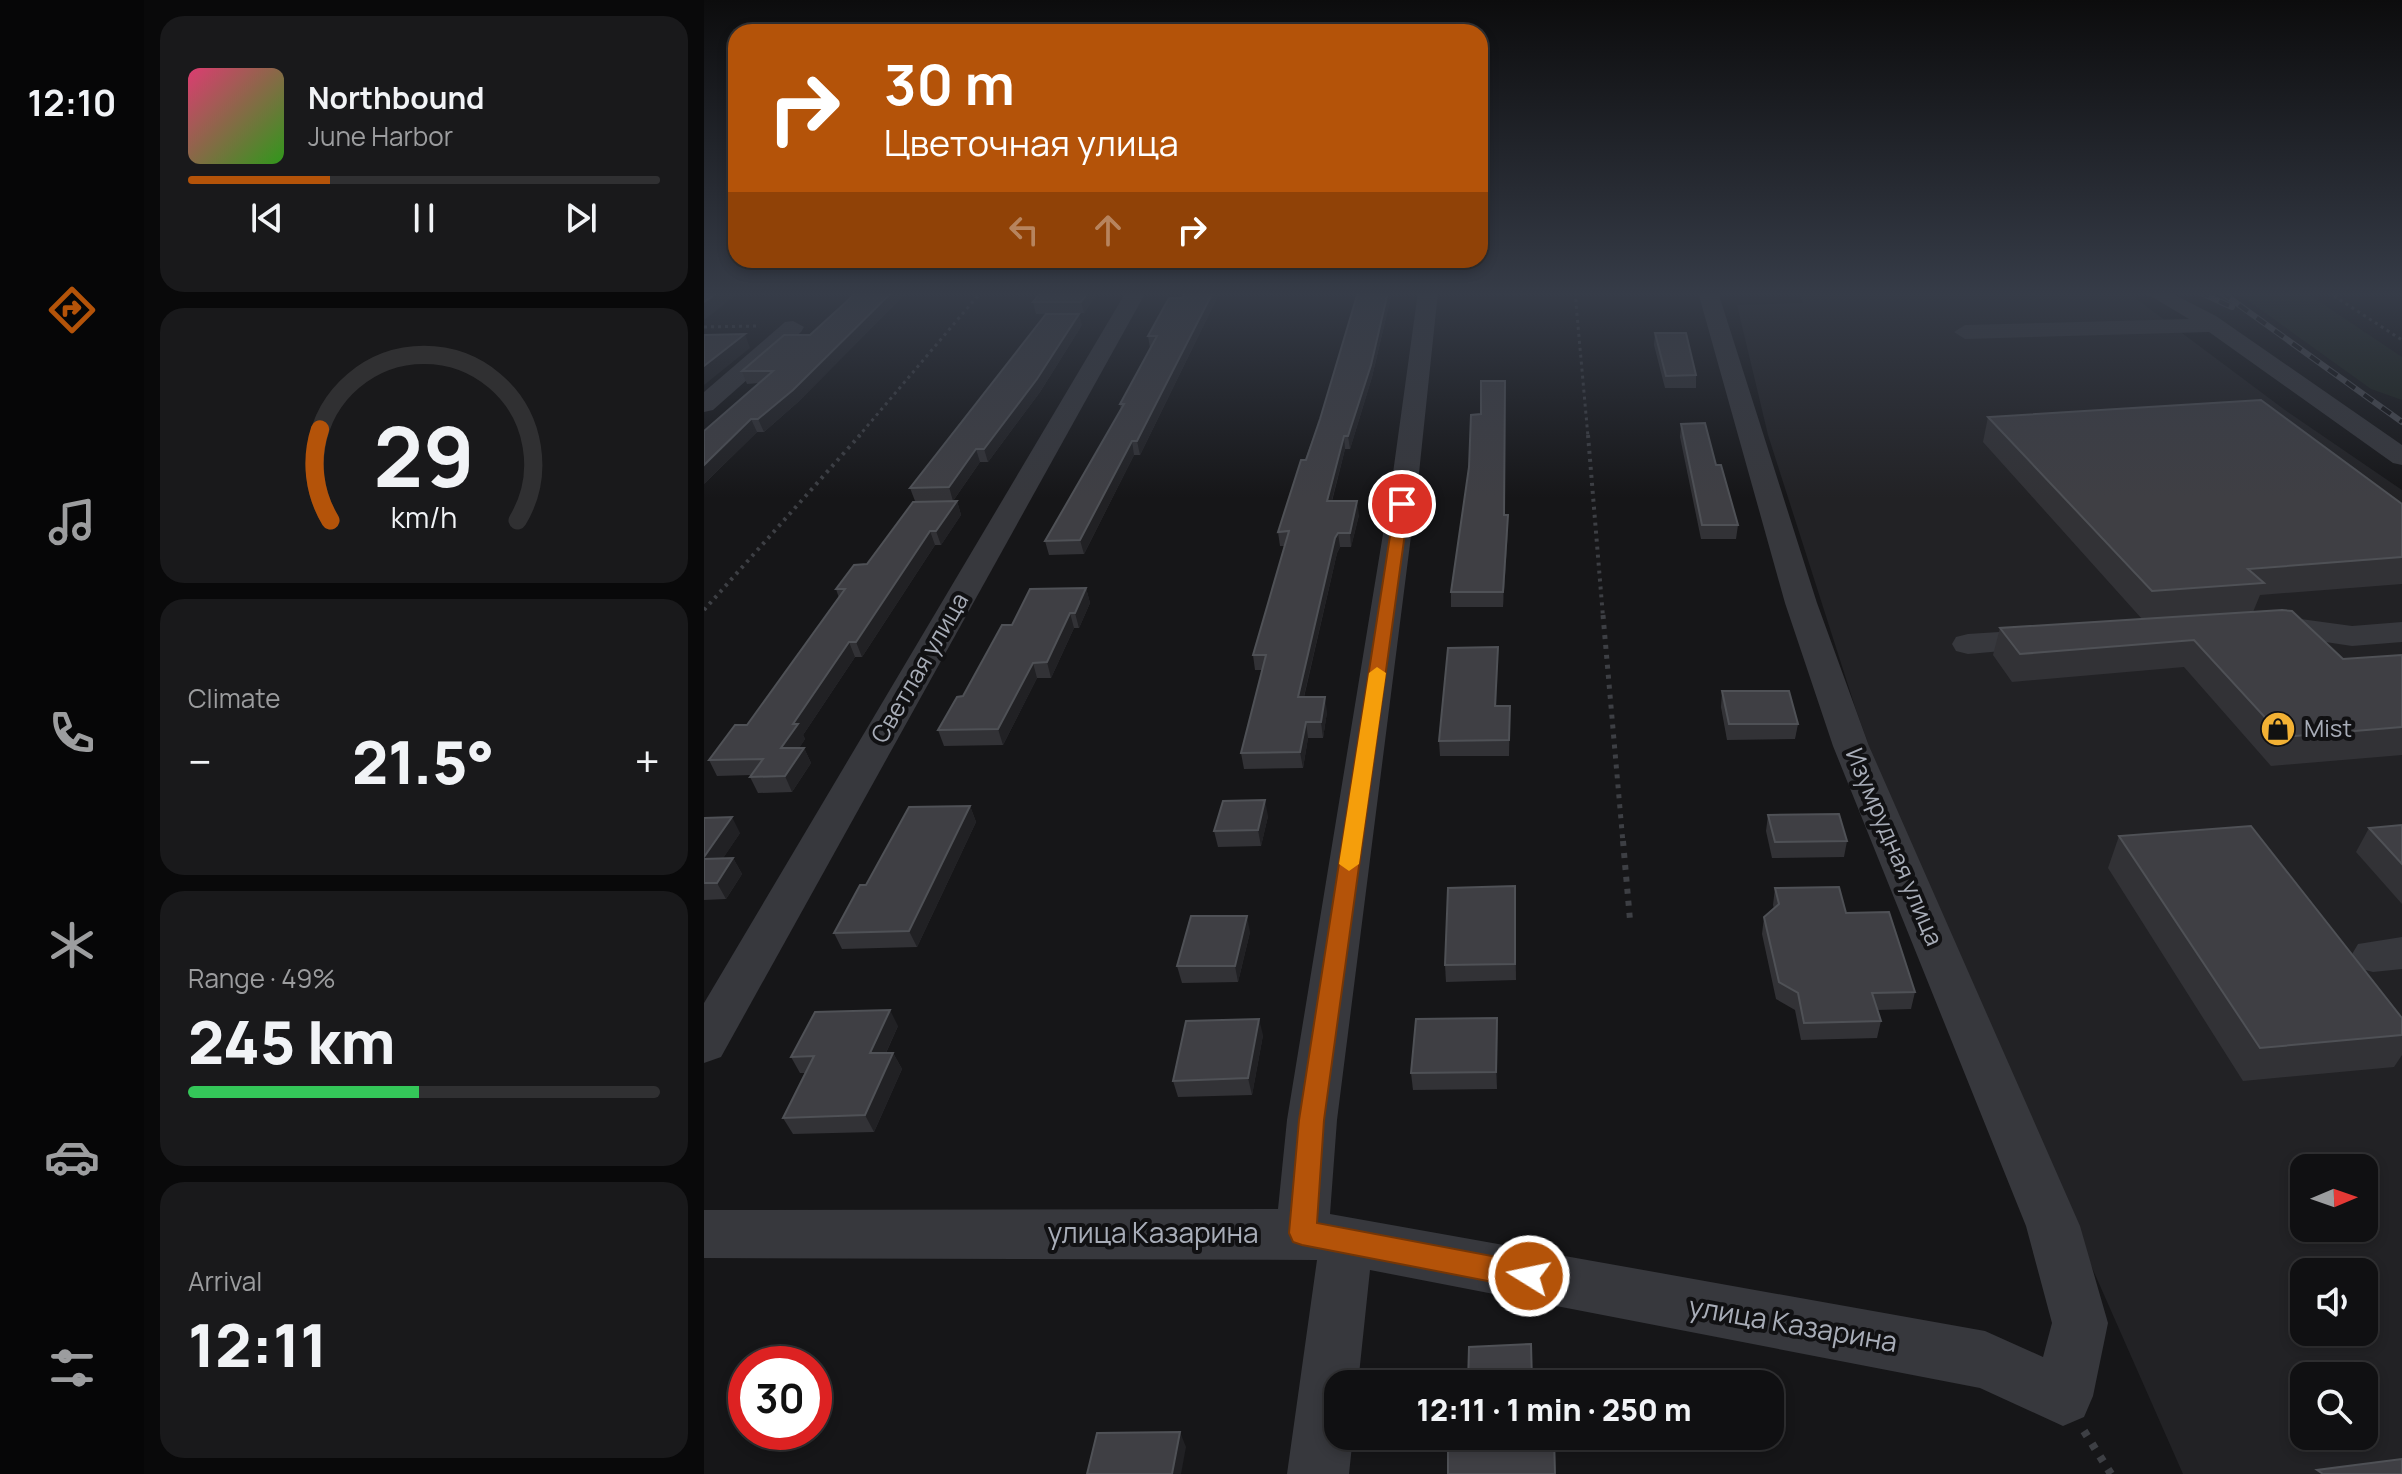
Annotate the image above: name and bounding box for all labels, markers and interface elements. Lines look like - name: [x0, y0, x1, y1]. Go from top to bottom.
- text: 30 m: [884, 45, 1015, 122]
- icon: right: [752, 56, 856, 160]
- text: Northbound: [308, 77, 485, 118]
- text: 12:10: [28, 78, 117, 127]
- text: June Harbor: [308, 118, 453, 154]
- text: Цветочная улица: [884, 118, 1179, 167]
- icon: previous: [245, 196, 289, 240]
- icon: pause: [402, 196, 446, 240]
- icon: next: [559, 196, 603, 240]
- icon: left: [1002, 208, 1046, 252]
- icon: ahead: [1086, 208, 1130, 252]
- icon: right: [1170, 208, 1214, 252]
- icon: directions: [44, 282, 100, 338]
- text: 29: [373, 398, 475, 512]
- pin: [1368, 470, 1436, 538]
- icon: arrive: [1380, 482, 1424, 526]
- icon: music: [44, 494, 100, 550]
- text: km/h: [391, 499, 457, 538]
- street label: Светлая улица: [862, 586, 975, 749]
- text: Climate: [188, 680, 280, 716]
- icon: phone: [44, 705, 100, 761]
- shop icon: Mist: [2259, 710, 2297, 748]
- place label: Mist: [2304, 711, 2352, 744]
- text: 21.5°: [352, 720, 495, 802]
- text: −: [188, 731, 212, 791]
- text: +: [635, 731, 660, 791]
- street label: Изумрудная улица: [1839, 743, 1952, 950]
- icon: climate: [44, 917, 100, 973]
- text: Range · 49%: [188, 960, 336, 996]
- text: 245 km: [188, 1000, 395, 1082]
- icon: car: [44, 1129, 100, 1185]
- north arrow: [2290, 1154, 2378, 1242]
- map controls: [2290, 1154, 2378, 1450]
- street label: улица Казарина: [1047, 1213, 1259, 1251]
- position arrow: [1487, 1234, 1571, 1318]
- button: sound: [2290, 1258, 2378, 1346]
- text: Arrival: [188, 1263, 262, 1299]
- street label: улица Казарина: [1686, 1286, 1900, 1360]
- text: 12:11: [188, 1303, 327, 1385]
- icon: filters: [44, 1340, 100, 1396]
- speed limit sign: 30: [728, 1346, 832, 1450]
- button: search: [2290, 1362, 2378, 1450]
- text: 12:11 · 1 min · 250 m: [1416, 1389, 1692, 1430]

